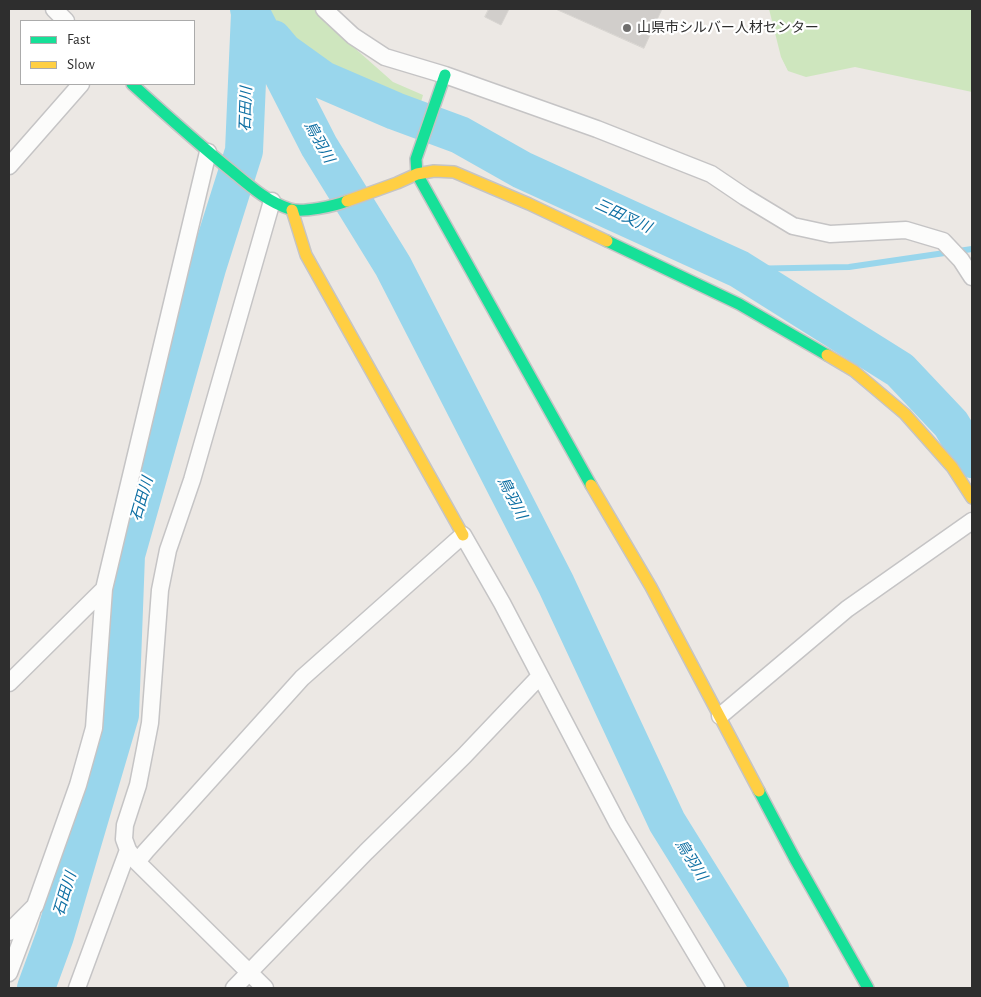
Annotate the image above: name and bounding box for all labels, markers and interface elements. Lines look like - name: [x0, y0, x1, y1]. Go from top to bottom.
- legend: [20, 20, 195, 85]
- place label: 山県市シルバー人材センター: [637, 20, 819, 36]
- marker: 山県市シルバー人材センター: [621, 22, 633, 34]
- text: Fast: [67, 32, 90, 47]
- text: Slow: [67, 57, 95, 72]
- water label: 石田川: [236, 86, 256, 132]
- water label: 鳥羽川: [300, 118, 338, 166]
- water label: 三田叉川: [592, 195, 654, 237]
- water label: 鳥羽川: [494, 474, 530, 522]
- water label: 石田川: [127, 475, 157, 523]
- water label: 鳥羽川: [671, 836, 711, 884]
- water label: 石田川: [50, 870, 80, 918]

